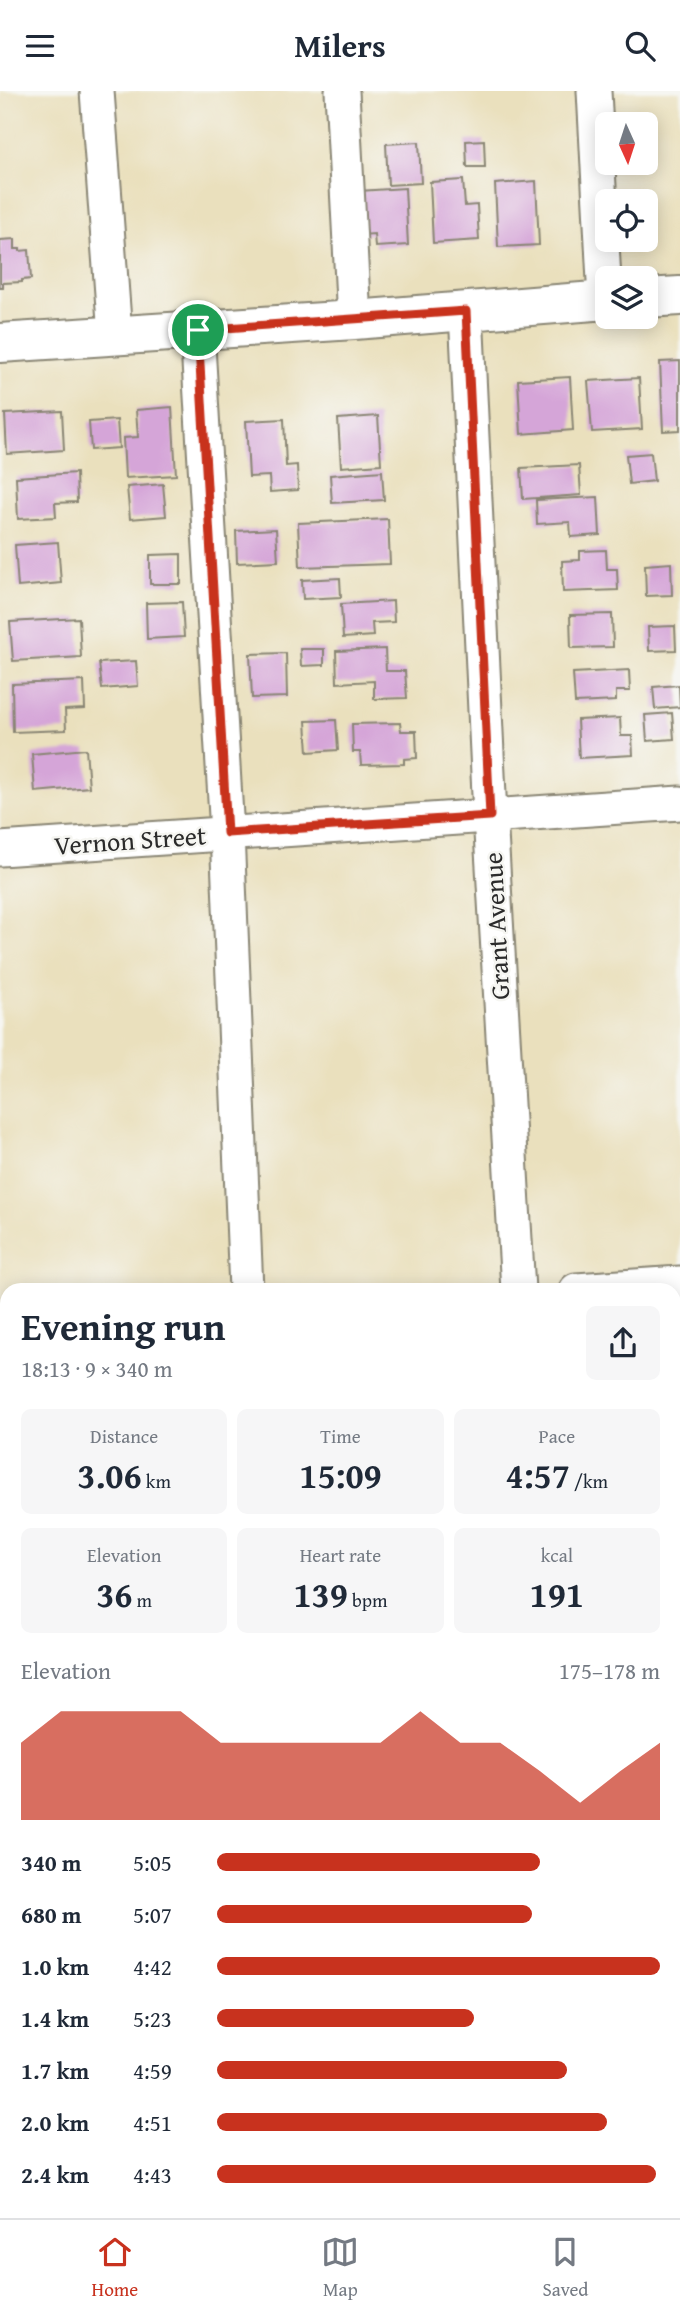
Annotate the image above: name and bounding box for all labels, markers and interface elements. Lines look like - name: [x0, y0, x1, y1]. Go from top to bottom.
- text: Milers: [294, 22, 386, 69]
- icon: menu: [21, 27, 59, 65]
- icon: search: [621, 27, 659, 65]
- north arrow: [595, 112, 658, 175]
- map controls: [595, 112, 658, 329]
- button: locate: [595, 189, 658, 252]
- button: layers: [595, 266, 658, 329]
- pin: [168, 300, 228, 360]
- icon: arrive: [179, 311, 217, 349]
- street label: Vernon Street: [53, 815, 207, 865]
- street label: Grant Avenue: [473, 851, 519, 1001]
- text: Evening run: [21, 1298, 225, 1354]
- button: share: [586, 1306, 660, 1380]
- text: 18:13 · 9 × 340 m: [21, 1352, 173, 1385]
- text: Distance: [90, 1422, 158, 1450]
- text: Time: [320, 1422, 361, 1450]
- text: Pace: [539, 1422, 575, 1450]
- text: 3.06: [77, 1450, 142, 1501]
- text: 15:09: [299, 1450, 382, 1501]
- text: 4:57: [506, 1450, 570, 1501]
- text: km: [142, 1467, 171, 1495]
- text: /km: [570, 1467, 608, 1495]
- text: Elevation: [87, 1541, 161, 1569]
- text: Heart rate: [300, 1541, 381, 1569]
- text: kcal: [541, 1541, 573, 1569]
- text: 36: [96, 1569, 132, 1620]
- text: 139: [293, 1569, 348, 1620]
- text: 191: [530, 1569, 584, 1620]
- text: m: [132, 1586, 152, 1614]
- text: bpm: [348, 1586, 388, 1614]
- text: Elevation: [21, 1654, 111, 1687]
- text: 175–178 m: [559, 1654, 660, 1687]
- text: 340 m: [21, 1846, 82, 1879]
- text: 5:05: [133, 1846, 172, 1879]
- text: 680 m: [21, 1898, 82, 1931]
- text: 5:07: [133, 1898, 172, 1931]
- text: 1.0 km: [21, 1950, 89, 1983]
- text: 4:42: [133, 1950, 172, 1983]
- text: 1.4 km: [21, 2002, 89, 2035]
- text: 5:23: [133, 2002, 172, 2035]
- text: 1.7 km: [21, 2054, 89, 2087]
- text: 4:59: [133, 2054, 172, 2087]
- text: 2.0 km: [21, 2106, 89, 2139]
- text: 4:51: [133, 2106, 172, 2139]
- text: 2.4 km: [21, 2158, 89, 2191]
- text: 4:43: [133, 2158, 172, 2191]
- tab: Home: [92, 2233, 138, 2303]
- tab: Map: [321, 2233, 359, 2303]
- tab: Saved: [542, 2233, 588, 2303]

